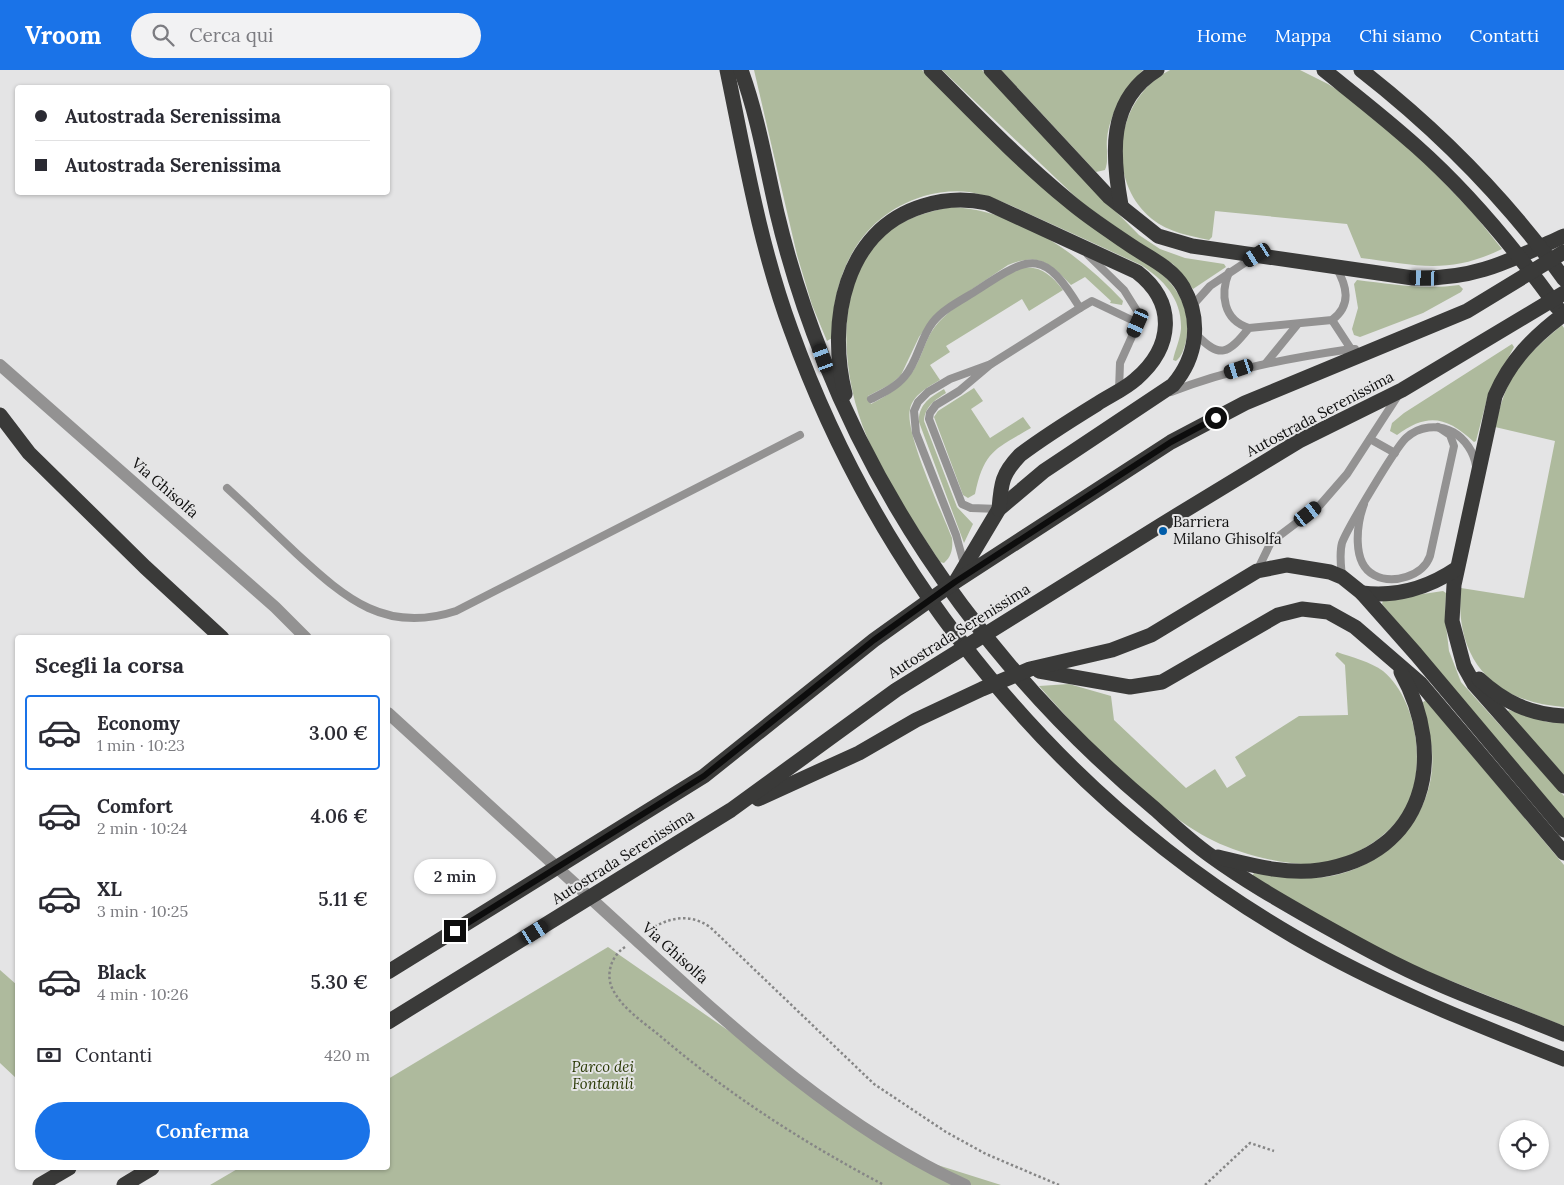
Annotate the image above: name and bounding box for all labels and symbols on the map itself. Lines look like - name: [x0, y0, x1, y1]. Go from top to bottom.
- car: [1240, 241, 1273, 269]
- car: [1408, 270, 1439, 286]
- car: [1125, 306, 1150, 340]
- car: [810, 341, 835, 375]
- car: [1222, 357, 1255, 381]
- street label: Autostrada Serenissima: [1242, 367, 1397, 461]
- route start: [1205, 407, 1227, 429]
- street label: Via Ghisolfa: [127, 453, 203, 522]
- car: [1291, 499, 1324, 529]
- place label: Barriera Milano Ghisolfa: [1173, 512, 1282, 548]
- marker: Barriera Milano Ghisolfa: [1157, 525, 1169, 537]
- street label: Autostrada Serenissima: [883, 579, 1034, 683]
- street label: Autostrada Serenissima: [547, 805, 698, 909]
- callout: 2 min: [414, 858, 496, 894]
- street label: Via Ghisolfa: [638, 917, 713, 988]
- car: [518, 918, 551, 946]
- route end: [444, 920, 466, 942]
- park label: Parco dei Fontanili: [572, 1057, 635, 1093]

